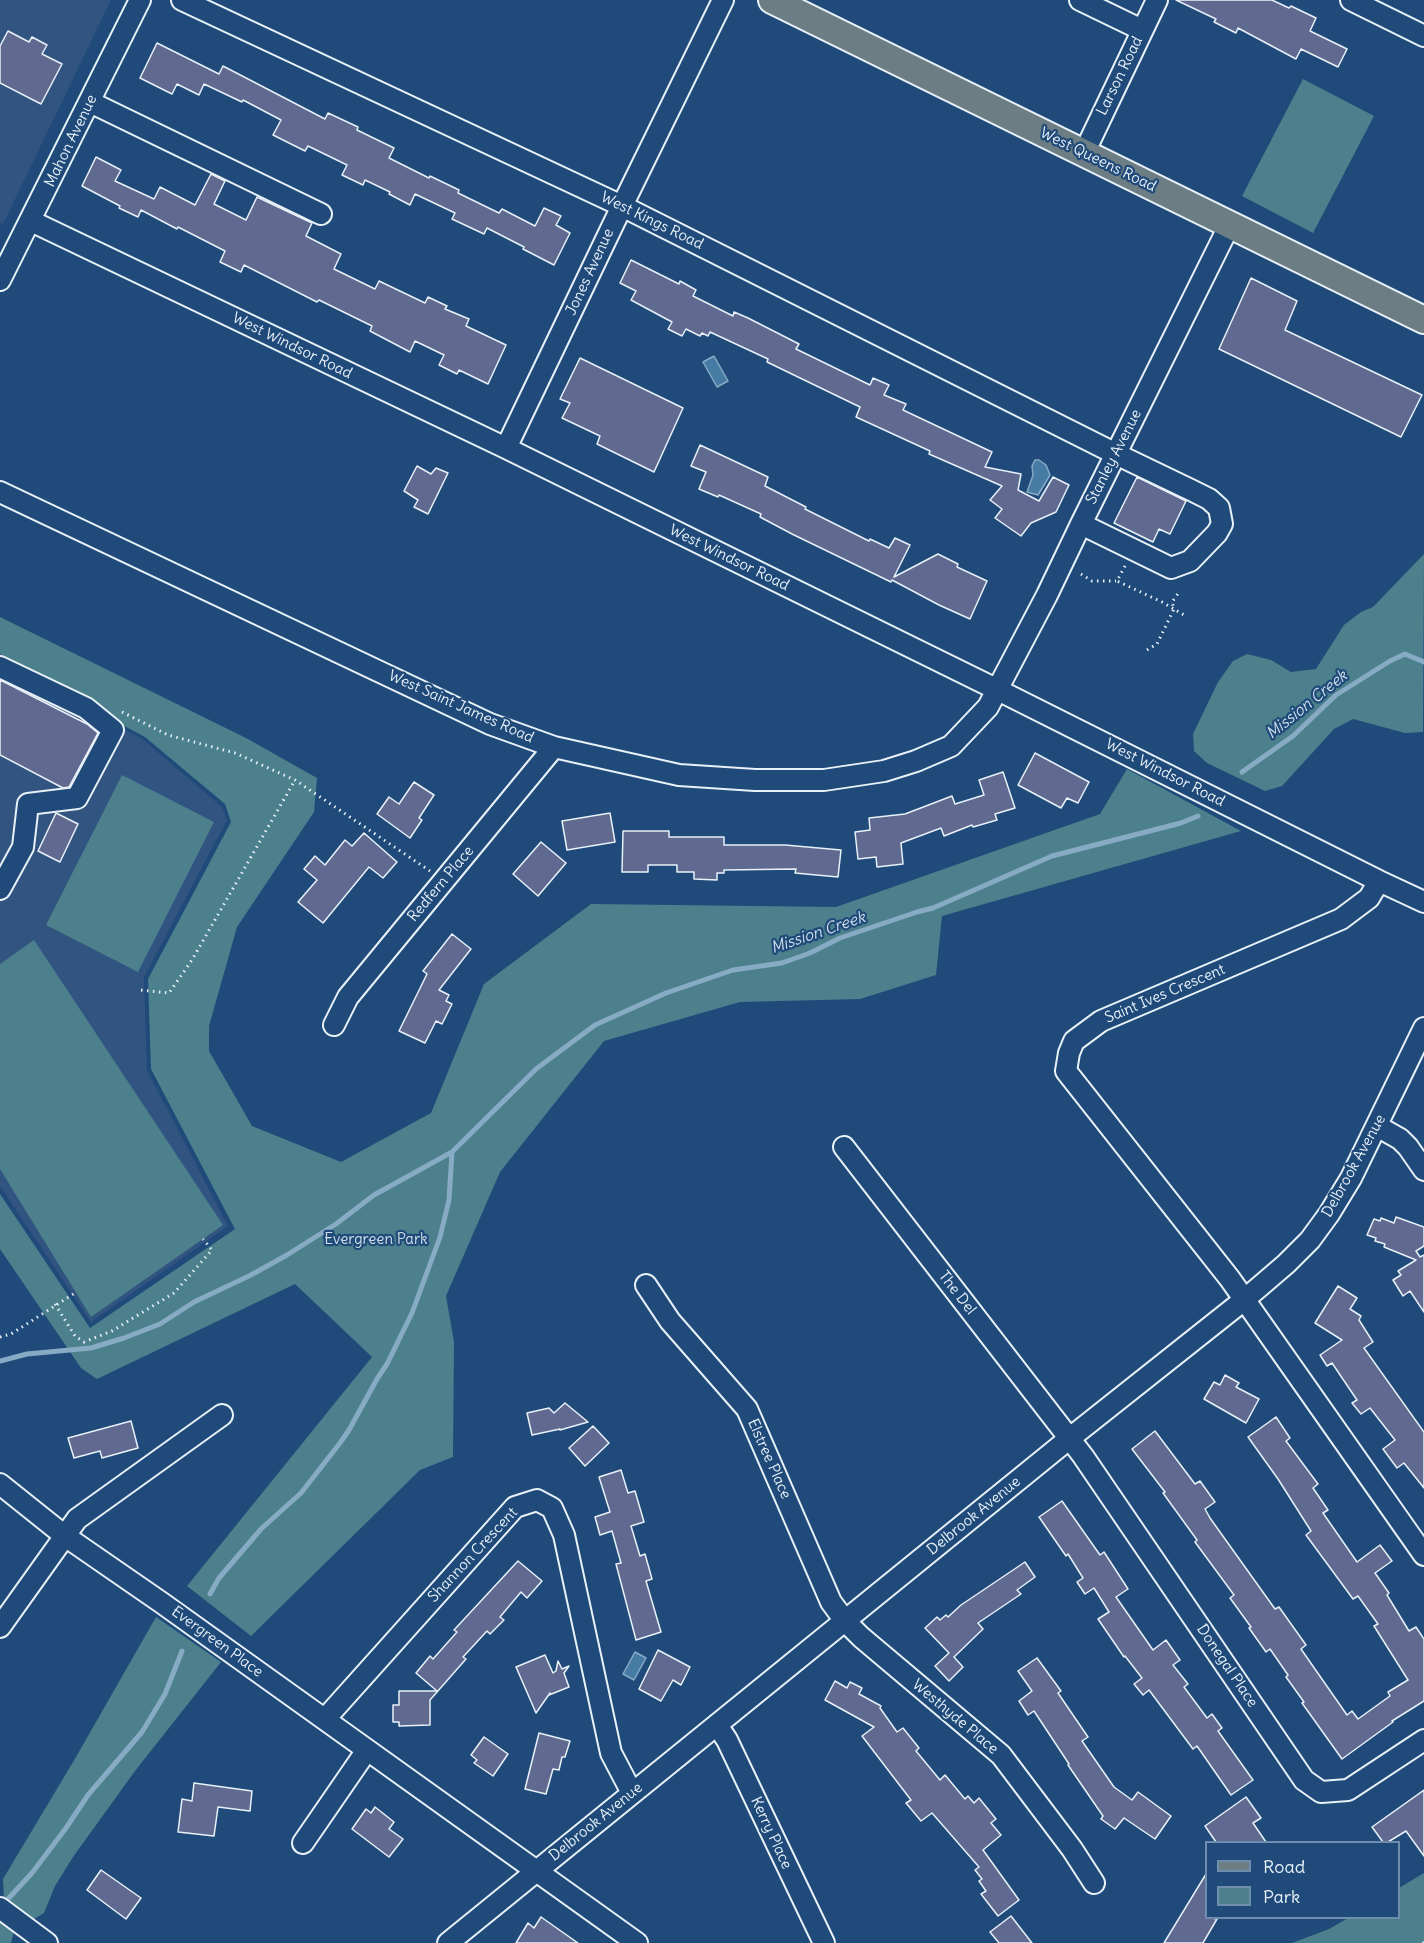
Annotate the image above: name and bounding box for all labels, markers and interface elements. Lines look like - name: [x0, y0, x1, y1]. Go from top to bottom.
- street label: Larson Road: [1093, 34, 1147, 118]
- street label: Mahon Avenue: [41, 92, 101, 190]
- street label: West Queens Road: [1037, 124, 1159, 196]
- street label: West Kings Road: [598, 188, 706, 254]
- street label: Jones Avenue: [562, 226, 618, 318]
- street label: West Windsor Road: [229, 309, 355, 383]
- street label: Stanley Avenue: [1082, 406, 1146, 508]
- street label: West Windsor Road: [666, 521, 792, 595]
- street label: West Saint James Road: [386, 667, 536, 747]
- water label: Mission Creek: [1263, 667, 1351, 743]
- street label: West Windsor Road: [1102, 735, 1228, 811]
- street label: Redfern Place: [404, 842, 478, 926]
- water label: Mission Creek: [768, 908, 868, 958]
- street label: Saint Ives Crescent: [1102, 961, 1228, 1027]
- street label: Delbrook Avenue: [1318, 1111, 1390, 1221]
- park label: Evergreen Park: [324, 1231, 428, 1249]
- street label: The Del: [934, 1268, 980, 1318]
- street label: Elstree Place: [743, 1416, 795, 1502]
- street label: Delbrook Avenue: [924, 1473, 1024, 1559]
- street label: Shannon Crescent: [424, 1504, 522, 1606]
- street label: Evergreen Place: [168, 1603, 266, 1681]
- street label: Donegal Place: [1193, 1621, 1261, 1711]
- street label: Westhyde Place: [908, 1676, 1002, 1758]
- street label: Delbrook Avenue: [546, 1779, 646, 1865]
- street label: Kerry Place: [746, 1794, 796, 1872]
- legend: [1205, 1841, 1400, 1919]
- text: Road: [1263, 1855, 1305, 1878]
- text: Park: [1263, 1885, 1300, 1908]

